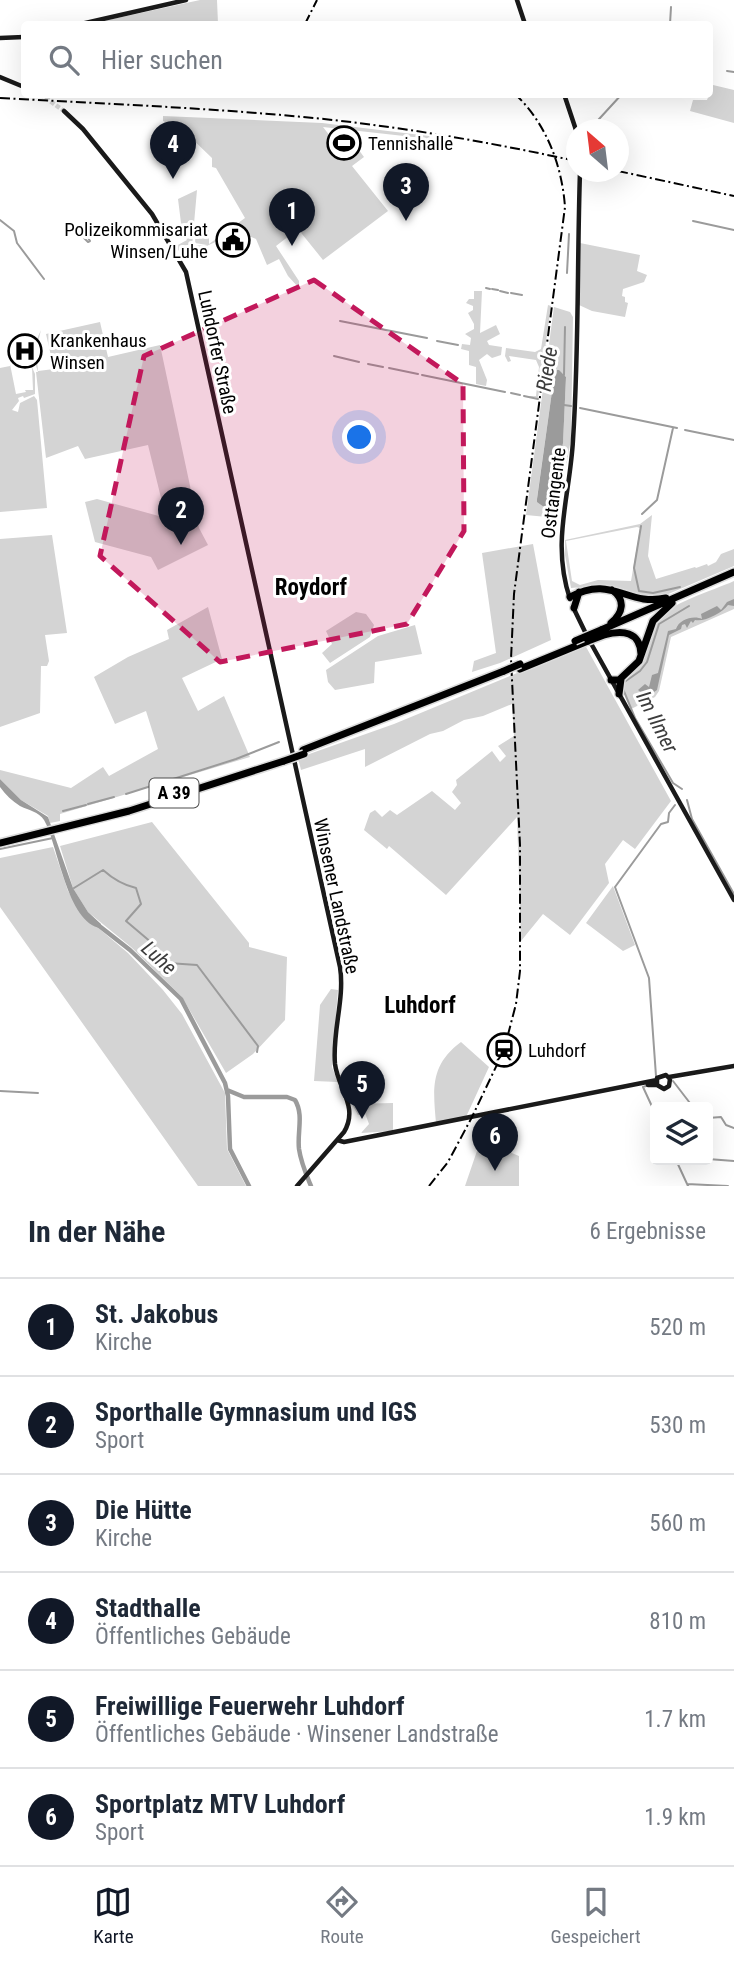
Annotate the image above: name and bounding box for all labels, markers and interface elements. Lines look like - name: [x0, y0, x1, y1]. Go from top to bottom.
- search box: [21, 21, 713, 98]
- icon: search: [45, 41, 83, 79]
- text: Hier suchen: [101, 45, 223, 75]
- north arrow: [566, 119, 629, 182]
- pin: 4: [150, 121, 196, 179]
- sports icon: Tennishalle: [325, 124, 363, 162]
- place label: Tennishalle: [368, 132, 453, 155]
- pin: 3: [383, 163, 429, 221]
- pin: 1: [269, 188, 315, 246]
- place label: Polizeikommisariat Winsen/Luhe: [64, 218, 208, 263]
- public building icon: Polizeikommisariat Winsen/Luhe: [214, 221, 252, 259]
- street label: Luhdorfer Straße: [193, 288, 242, 416]
- place label: Krankenhaus Winsen: [50, 329, 147, 374]
- hospital icon: Krankenhaus Winsen: [6, 332, 44, 370]
- water label: Riede: [532, 345, 562, 393]
- your location: [342, 420, 376, 454]
- street label: Osttangente: [536, 446, 571, 540]
- pin: 2: [158, 487, 204, 545]
- district label: Roydorf: [275, 574, 348, 601]
- water label: Im Ilmer: [631, 687, 683, 758]
- road number: A 39: [150, 778, 198, 808]
- street label: Winsener Landstraße: [309, 816, 364, 976]
- water label: Luhe: [137, 936, 181, 980]
- district label: Luhdorf: [384, 992, 456, 1019]
- station icon: Luhdorf: [485, 1031, 523, 1069]
- place label: Luhdorf: [528, 1039, 586, 1062]
- pin: 5: [339, 1061, 385, 1119]
- map controls: [650, 1102, 713, 1165]
- button: layers: [650, 1102, 713, 1165]
- pin: 6: [472, 1113, 518, 1171]
- text: In der Nähe: [28, 1214, 165, 1249]
- text: 6 Ergebnisse: [589, 1218, 706, 1245]
- text: St. Jakobus: [95, 1299, 218, 1329]
- text: 1: [45, 1314, 57, 1341]
- text: 520 m: [649, 1314, 706, 1341]
- text: Kirche: [95, 1329, 152, 1356]
- text: Sporthalle Gymnasium und IGS: [95, 1397, 417, 1427]
- text: 2: [45, 1412, 57, 1439]
- text: 530 m: [649, 1412, 706, 1439]
- text: Sport: [95, 1427, 144, 1454]
- text: Die Hütte: [95, 1495, 192, 1525]
- text: 3: [45, 1510, 57, 1537]
- text: 560 m: [649, 1510, 706, 1537]
- text: Kirche: [95, 1525, 152, 1552]
- text: Stadthalle: [95, 1593, 201, 1623]
- text: 4: [45, 1608, 57, 1635]
- text: 810 m: [649, 1608, 706, 1635]
- text: Öffentliches Gebäude: [95, 1623, 291, 1650]
- text: Freiwillige Feuerwehr Luhdorf: [95, 1691, 405, 1721]
- text: 5: [45, 1706, 57, 1733]
- text: 1.7 km: [644, 1706, 706, 1733]
- text: Öffentliches Gebäude · Winsener Landstraße: [95, 1721, 498, 1748]
- text: Sportplatz MTV Luhdorf: [95, 1789, 345, 1819]
- text: 6: [45, 1804, 57, 1831]
- text: 1.9 km: [644, 1804, 706, 1831]
- text: Sport: [95, 1819, 144, 1846]
- tab: Karte: [93, 1883, 134, 1948]
- tab: Route: [320, 1883, 364, 1948]
- tab: Gespeichert: [550, 1883, 641, 1948]

